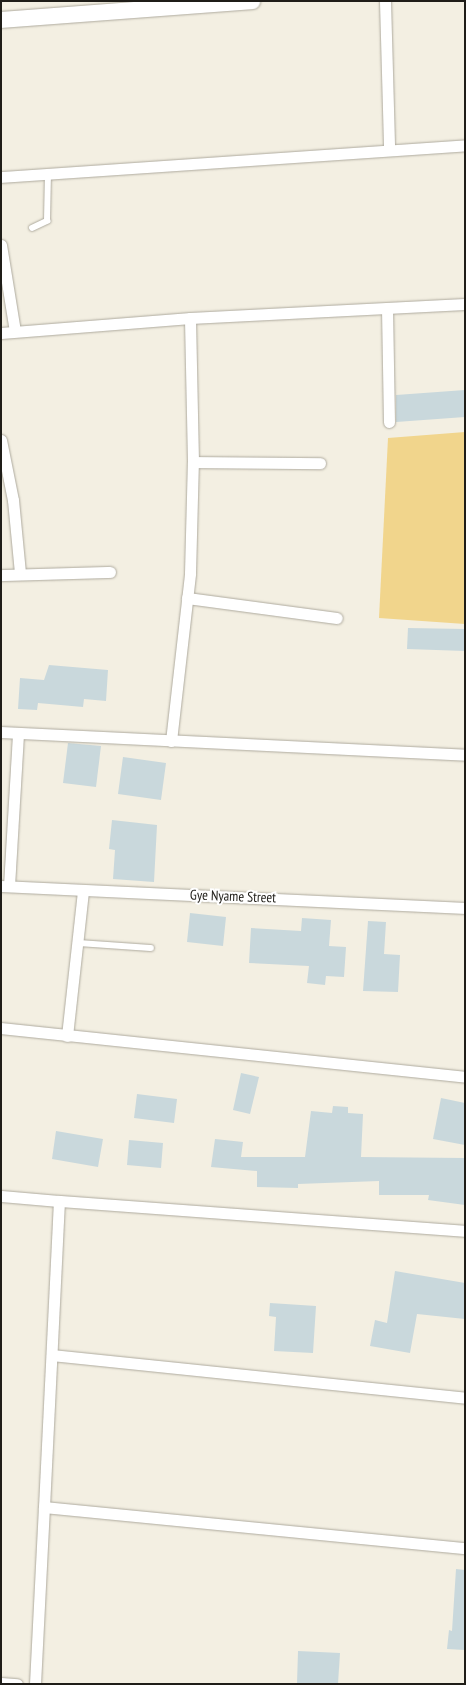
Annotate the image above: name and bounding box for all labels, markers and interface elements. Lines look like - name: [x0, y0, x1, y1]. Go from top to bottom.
- street label: Gye Nyame Street: [190, 886, 276, 906]

